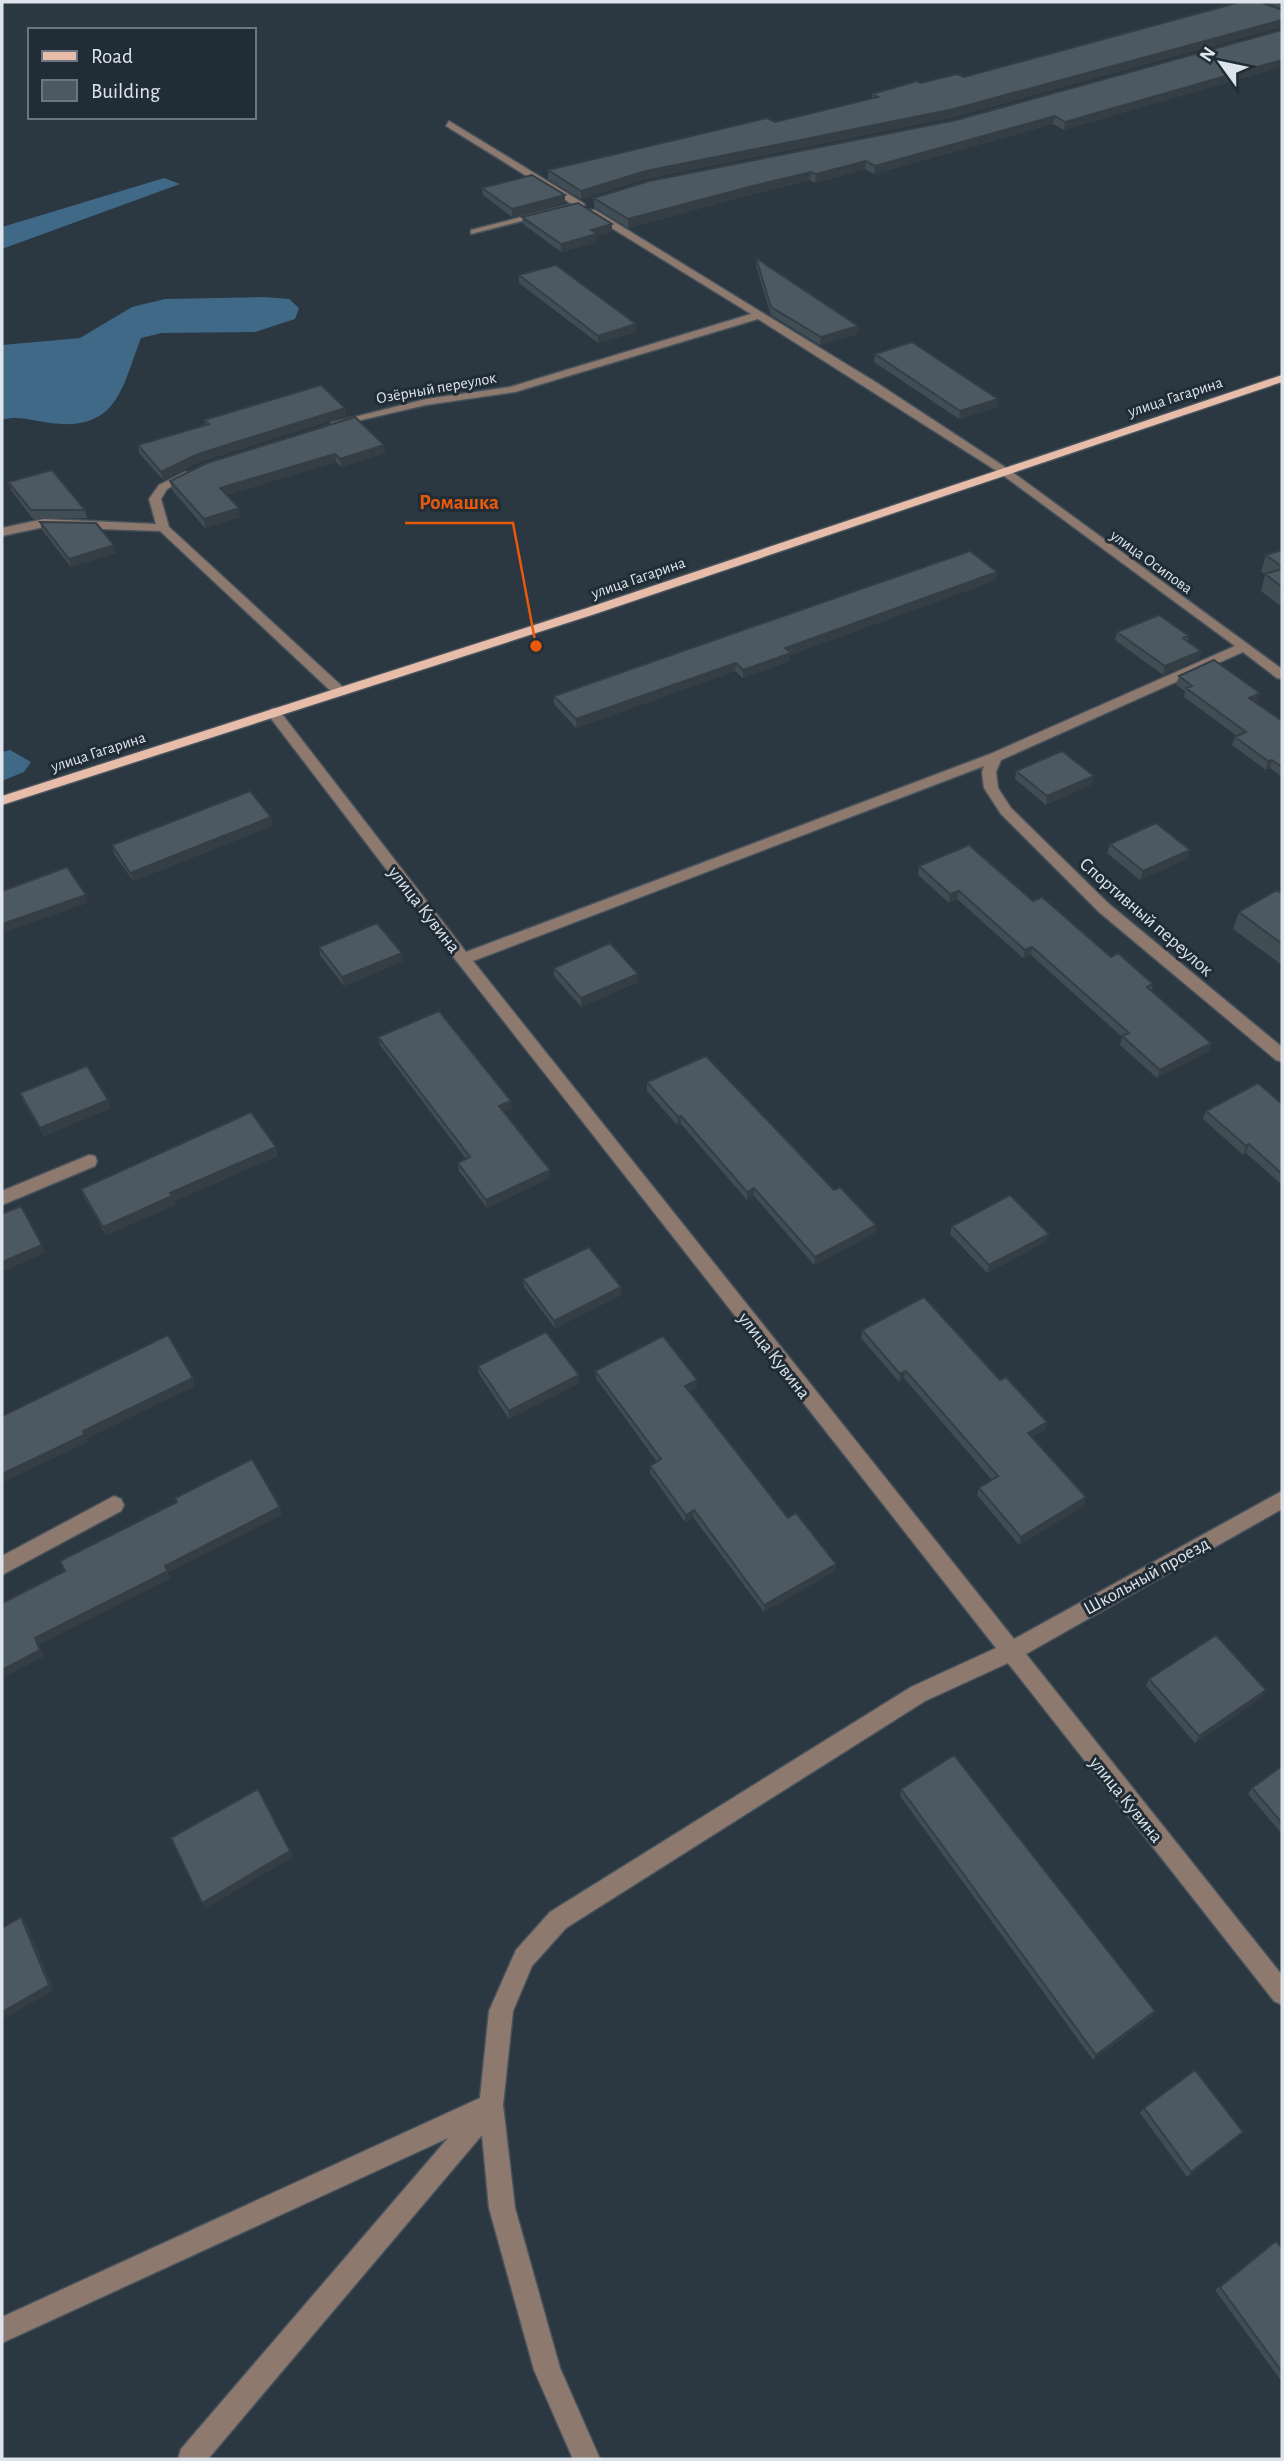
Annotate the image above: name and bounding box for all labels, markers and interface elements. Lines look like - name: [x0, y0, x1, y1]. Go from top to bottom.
- legend: [28, 28, 256, 119]
- north arrow: [1186, 28, 1256, 98]
- text: N: [1196, 44, 1220, 65]
- text: Road: [91, 46, 133, 67]
- text: Building: [91, 81, 161, 102]
- street label: Озёрный переулок: [375, 369, 498, 407]
- street label: улица Гагарина: [1125, 374, 1225, 421]
- callout: Ромашка: [405, 481, 513, 523]
- text: Ромашка: [419, 492, 499, 513]
- street label: улица Осипова: [1106, 526, 1195, 598]
- street label: улица Гагарина: [588, 554, 688, 603]
- street label: улица Гагарина: [48, 729, 148, 776]
- street label: Спортивный переулок: [1076, 854, 1217, 980]
- street label: улица Кувина: [384, 862, 464, 957]
- street label: улица Кувина: [734, 1308, 814, 1403]
- street label: Школьный проезд: [1081, 1534, 1213, 1619]
- street label: улица Кувина: [1085, 1753, 1166, 1847]

